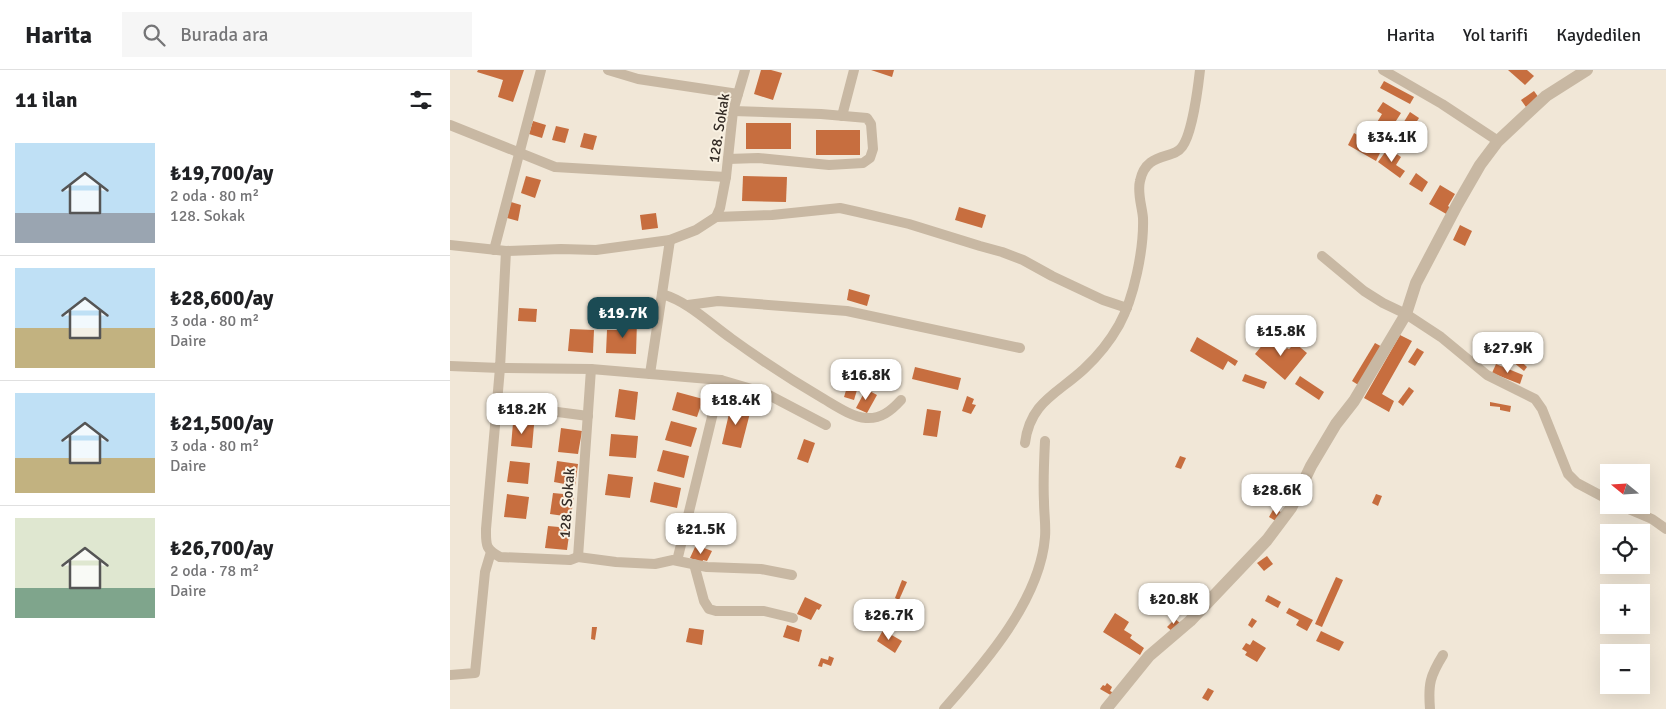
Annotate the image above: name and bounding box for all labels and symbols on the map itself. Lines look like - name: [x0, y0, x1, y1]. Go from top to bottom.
- street label: 128. Sokak: [705, 91, 733, 164]
- pin: ₺34.1K: [1351, 121, 1433, 163]
- pin: ₺19.7K: [582, 296, 664, 339]
- pin: ₺15.8K: [1240, 314, 1322, 357]
- pin: ₺27.9K: [1467, 332, 1549, 374]
- pin: ₺16.8K: [825, 358, 907, 401]
- pin: ₺18.4K: [695, 384, 777, 426]
- pin: ₺18.2K: [481, 392, 563, 435]
- north arrow: [1600, 464, 1650, 514]
- street label: 128. Sokak: [556, 467, 578, 539]
- pin: ₺28.6K: [1236, 474, 1318, 516]
- pin: ₺21.5K: [660, 512, 742, 555]
- pin: ₺20.8K: [1133, 582, 1215, 625]
- pin: ₺26.7K: [848, 598, 930, 641]

